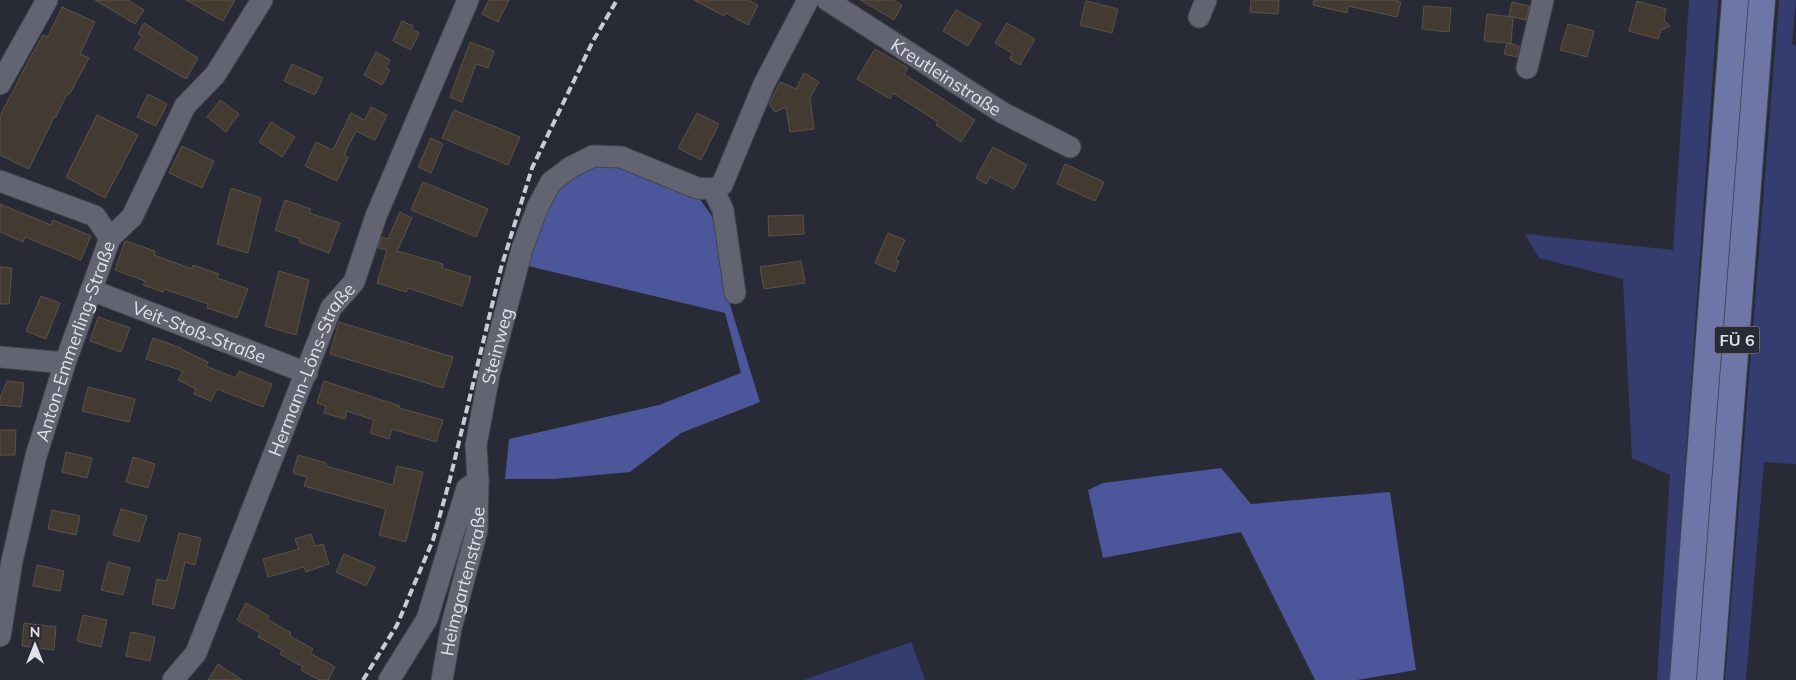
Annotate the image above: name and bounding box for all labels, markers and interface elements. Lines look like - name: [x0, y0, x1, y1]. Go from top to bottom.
- street label: Kreutleinstraße: [887, 33, 1006, 121]
- street label: Anton-Emmerling-Straße: [30, 238, 120, 444]
- street label: Hermann-Löns-Straße: [263, 278, 360, 459]
- street label: Veit-Stoß-Straße: [129, 295, 269, 368]
- street label: Steinweg: [476, 305, 518, 386]
- road number: FÜ 6: [1714, 326, 1760, 354]
- street label: Heimgartenstraße: [435, 507, 489, 658]
- north arrow: [10, 620, 60, 670]
- text: N: [30, 623, 40, 641]

